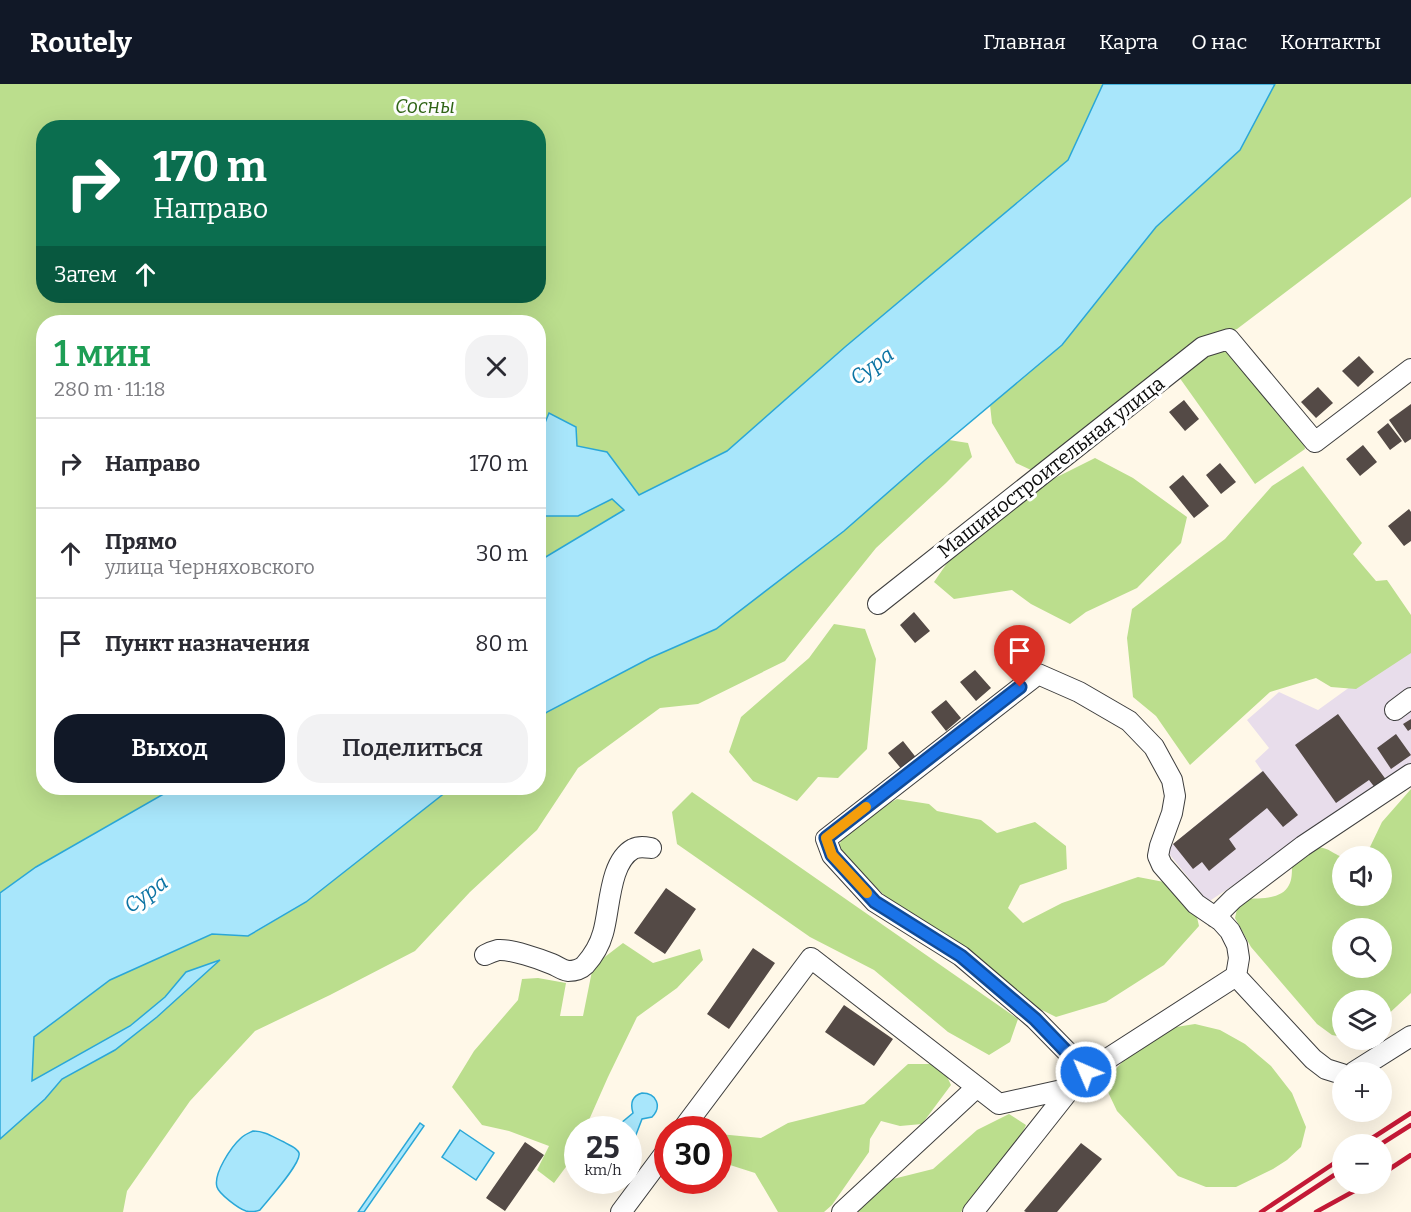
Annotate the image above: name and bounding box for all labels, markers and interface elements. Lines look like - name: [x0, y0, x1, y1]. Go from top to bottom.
- text: Routely: [30, 26, 132, 59]
- text: Главная: [983, 29, 1066, 55]
- text: Карта: [1099, 29, 1158, 55]
- text: О нас: [1191, 29, 1247, 55]
- text: Контакты: [1280, 29, 1381, 55]
- park label: Сосны: [395, 94, 455, 118]
- text: 170 m: [153, 142, 267, 192]
- icon: right: [54, 144, 132, 222]
- text: Направо: [153, 193, 268, 225]
- icon: ahead: [129, 258, 162, 291]
- text: Затем: [54, 261, 117, 288]
- text: 1 мин: [54, 332, 151, 376]
- button: close: [465, 335, 528, 398]
- water label: Сура: [845, 341, 899, 391]
- street label: Машиностроительная улица: [933, 371, 1169, 563]
- text: 280 m · 11:18: [54, 377, 166, 401]
- icon: right: [54, 447, 87, 480]
- text: Направо: [105, 450, 200, 477]
- text: 170 m: [469, 450, 528, 477]
- text: Прямо: [105, 528, 177, 555]
- icon: ahead: [54, 537, 87, 570]
- text: 30 m: [476, 540, 528, 567]
- text: улица Черняховского: [105, 555, 315, 579]
- pin: [994, 625, 1045, 687]
- icon: arrive: [54, 627, 87, 660]
- text: Пункт назначения: [105, 630, 310, 657]
- text: 80 m: [475, 630, 528, 657]
- icon: arrive: [1003, 634, 1036, 667]
- button: Выход: [54, 714, 285, 783]
- button: Поделиться: [297, 714, 528, 783]
- map controls: [1332, 846, 1392, 1194]
- button: sound: [1332, 846, 1392, 906]
- water label: Сура: [119, 869, 173, 919]
- button: search: [1332, 918, 1392, 978]
- button: layers: [1332, 990, 1392, 1050]
- position arrow: [1054, 1040, 1118, 1104]
- button: +: [1332, 1062, 1392, 1122]
- speed limit sign: 30: [654, 1116, 732, 1194]
- text: 25: [586, 1130, 620, 1166]
- button: −: [1332, 1134, 1392, 1194]
- text: km/h: [584, 1161, 622, 1179]

